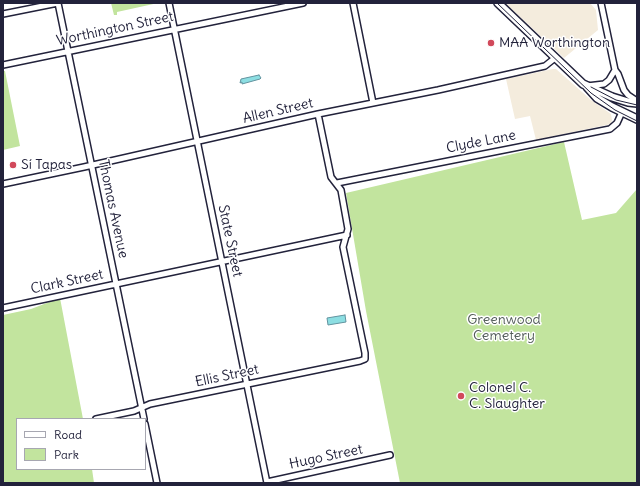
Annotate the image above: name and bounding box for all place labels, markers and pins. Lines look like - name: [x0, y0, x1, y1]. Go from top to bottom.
- place label: MAA Worthington: [499, 35, 610, 51]
- marker: MAA Worthington: [486, 38, 496, 48]
- place label: Sí Tapas: [21, 157, 72, 173]
- marker: Sí Tapas: [8, 160, 18, 170]
- place label: Colonel C. C. Slaughter: [469, 380, 545, 412]
- marker: Colonel C. C. Slaughter: [456, 391, 466, 401]

